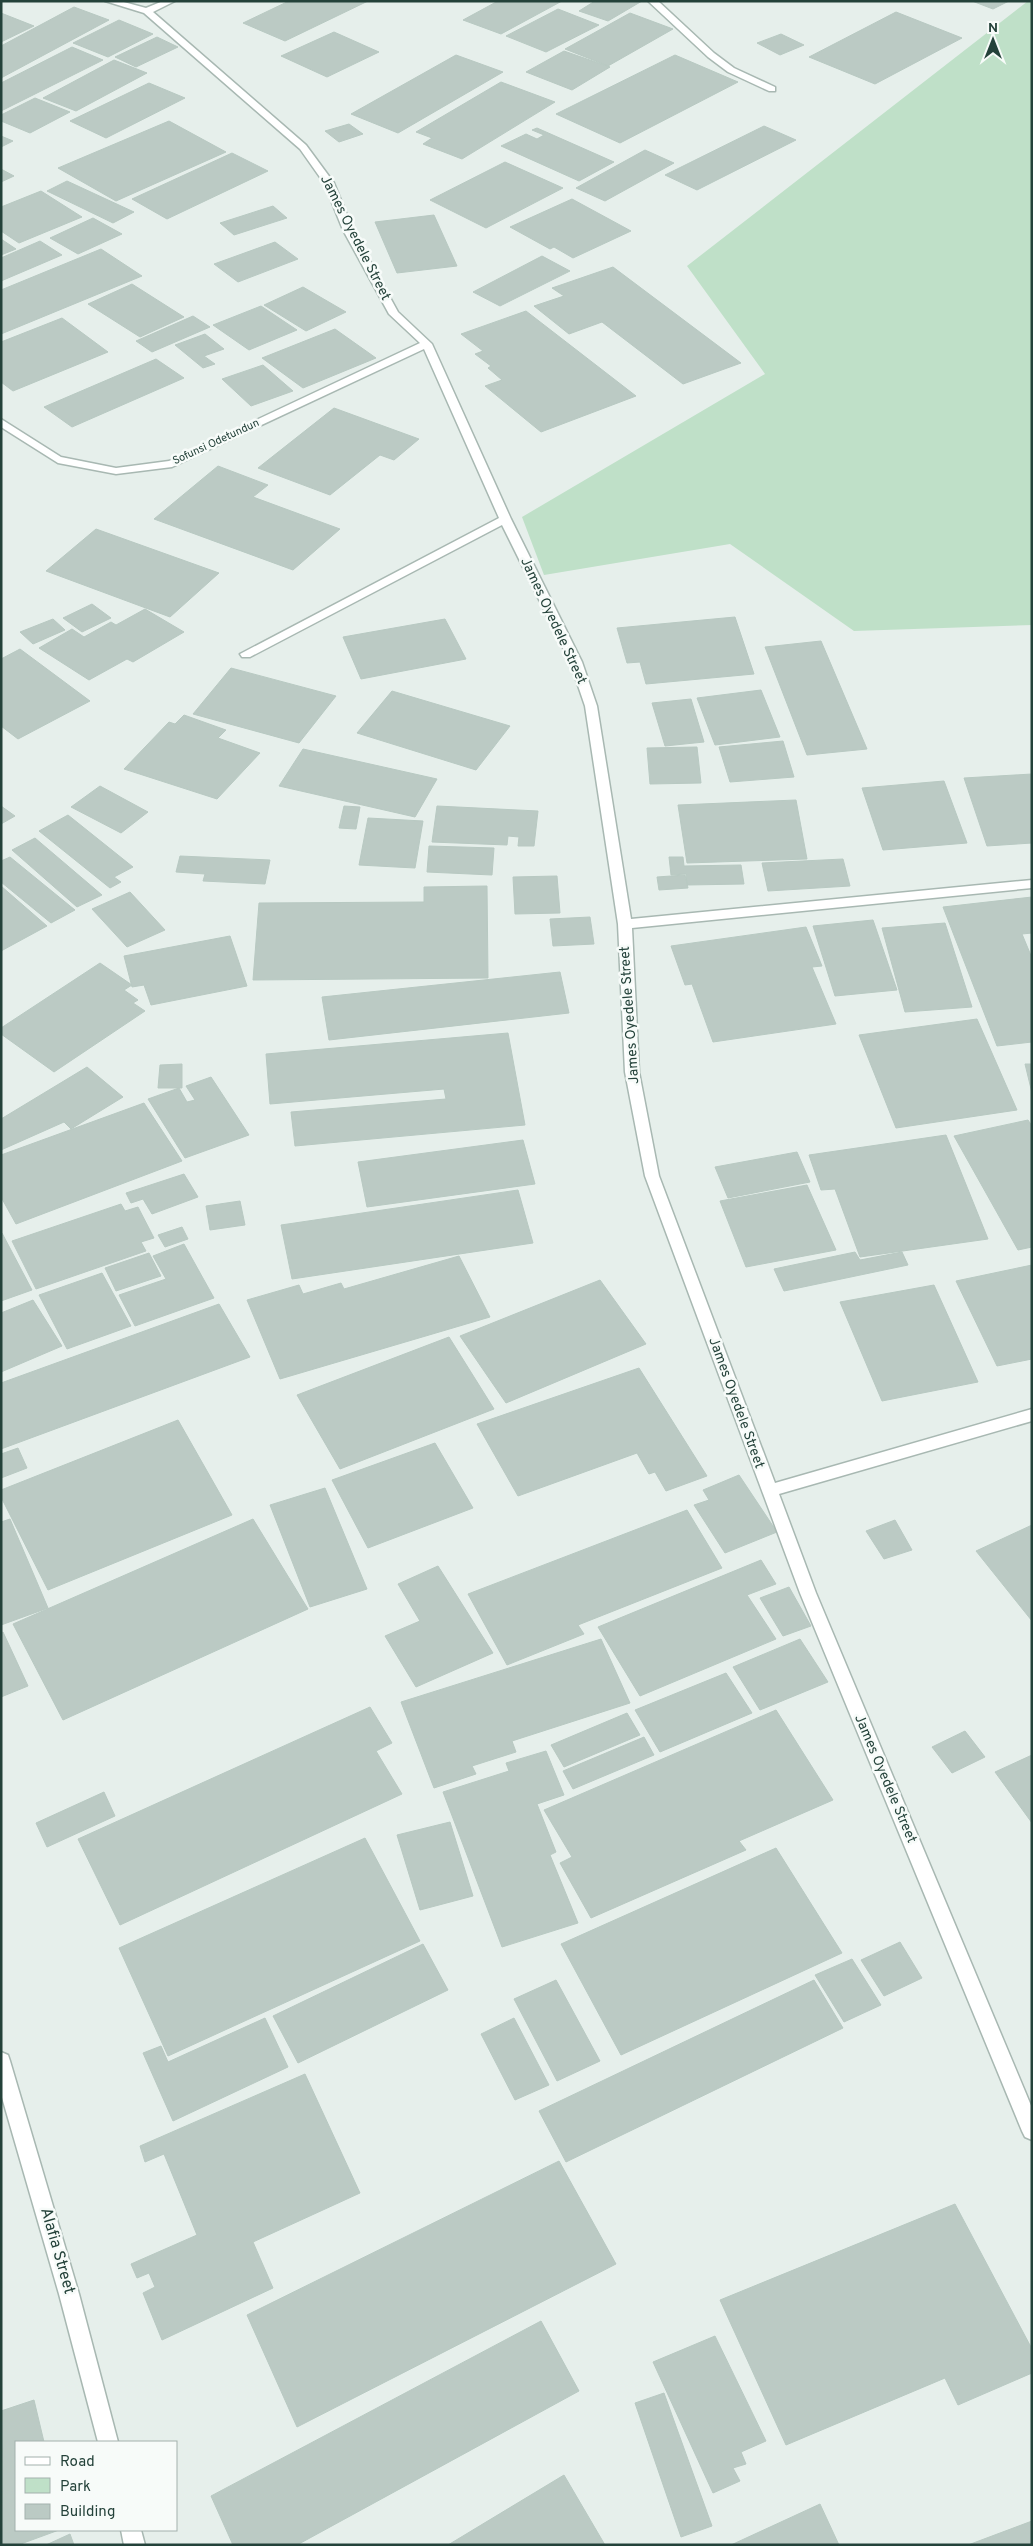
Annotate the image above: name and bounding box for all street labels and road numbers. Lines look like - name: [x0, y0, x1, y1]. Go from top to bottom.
- street label: James Oyedele Street: [316, 173, 394, 303]
- street label: Sofunsi Odetundun: [170, 416, 262, 468]
- street label: James Oyedele Street: [516, 555, 590, 687]
- street label: James Oyedele Street: [617, 946, 643, 1084]
- street label: James Oyedele Street: [704, 1335, 768, 1471]
- street label: James Oyedele Street: [850, 1712, 920, 1846]
- street label: Alafia Street: [35, 2205, 79, 2297]

